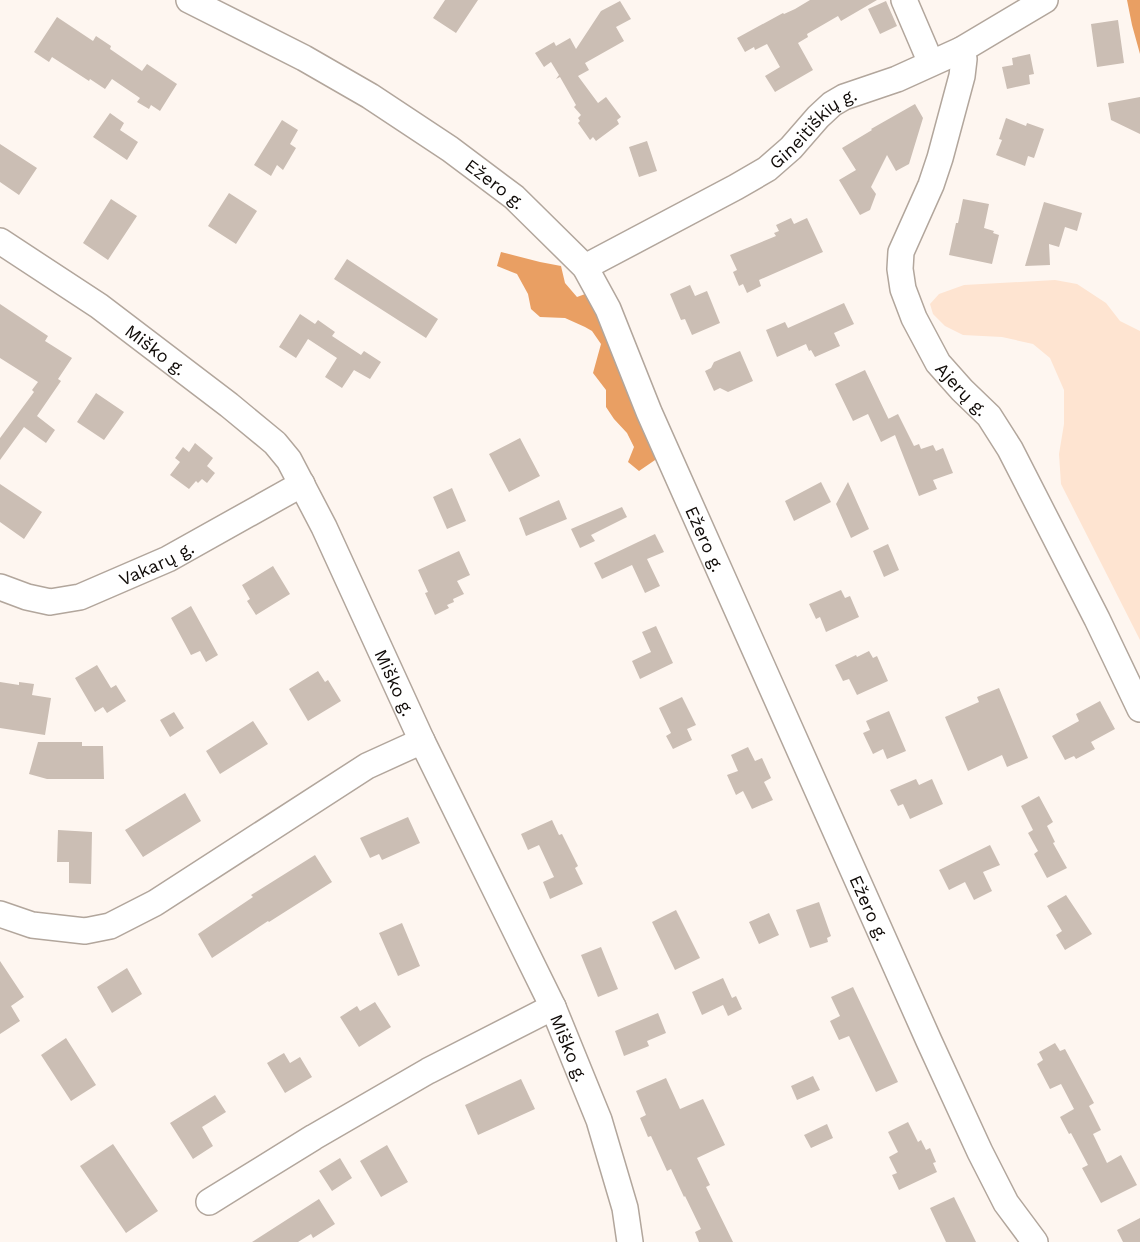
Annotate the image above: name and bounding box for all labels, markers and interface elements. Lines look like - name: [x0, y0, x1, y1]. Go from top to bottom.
- street label: Gineitiškių g.: [765, 83, 859, 173]
- street label: Ežero g.: [461, 154, 530, 213]
- street label: Miško g.: [121, 320, 190, 379]
- street label: Ajerų g.: [932, 358, 993, 420]
- street label: Ežero g.: [682, 503, 729, 575]
- street label: Vakarų g.: [116, 536, 197, 589]
- street label: Miško g.: [371, 646, 419, 719]
- street label: Ežero g.: [846, 872, 893, 944]
- street label: Miško g.: [547, 1011, 593, 1085]

